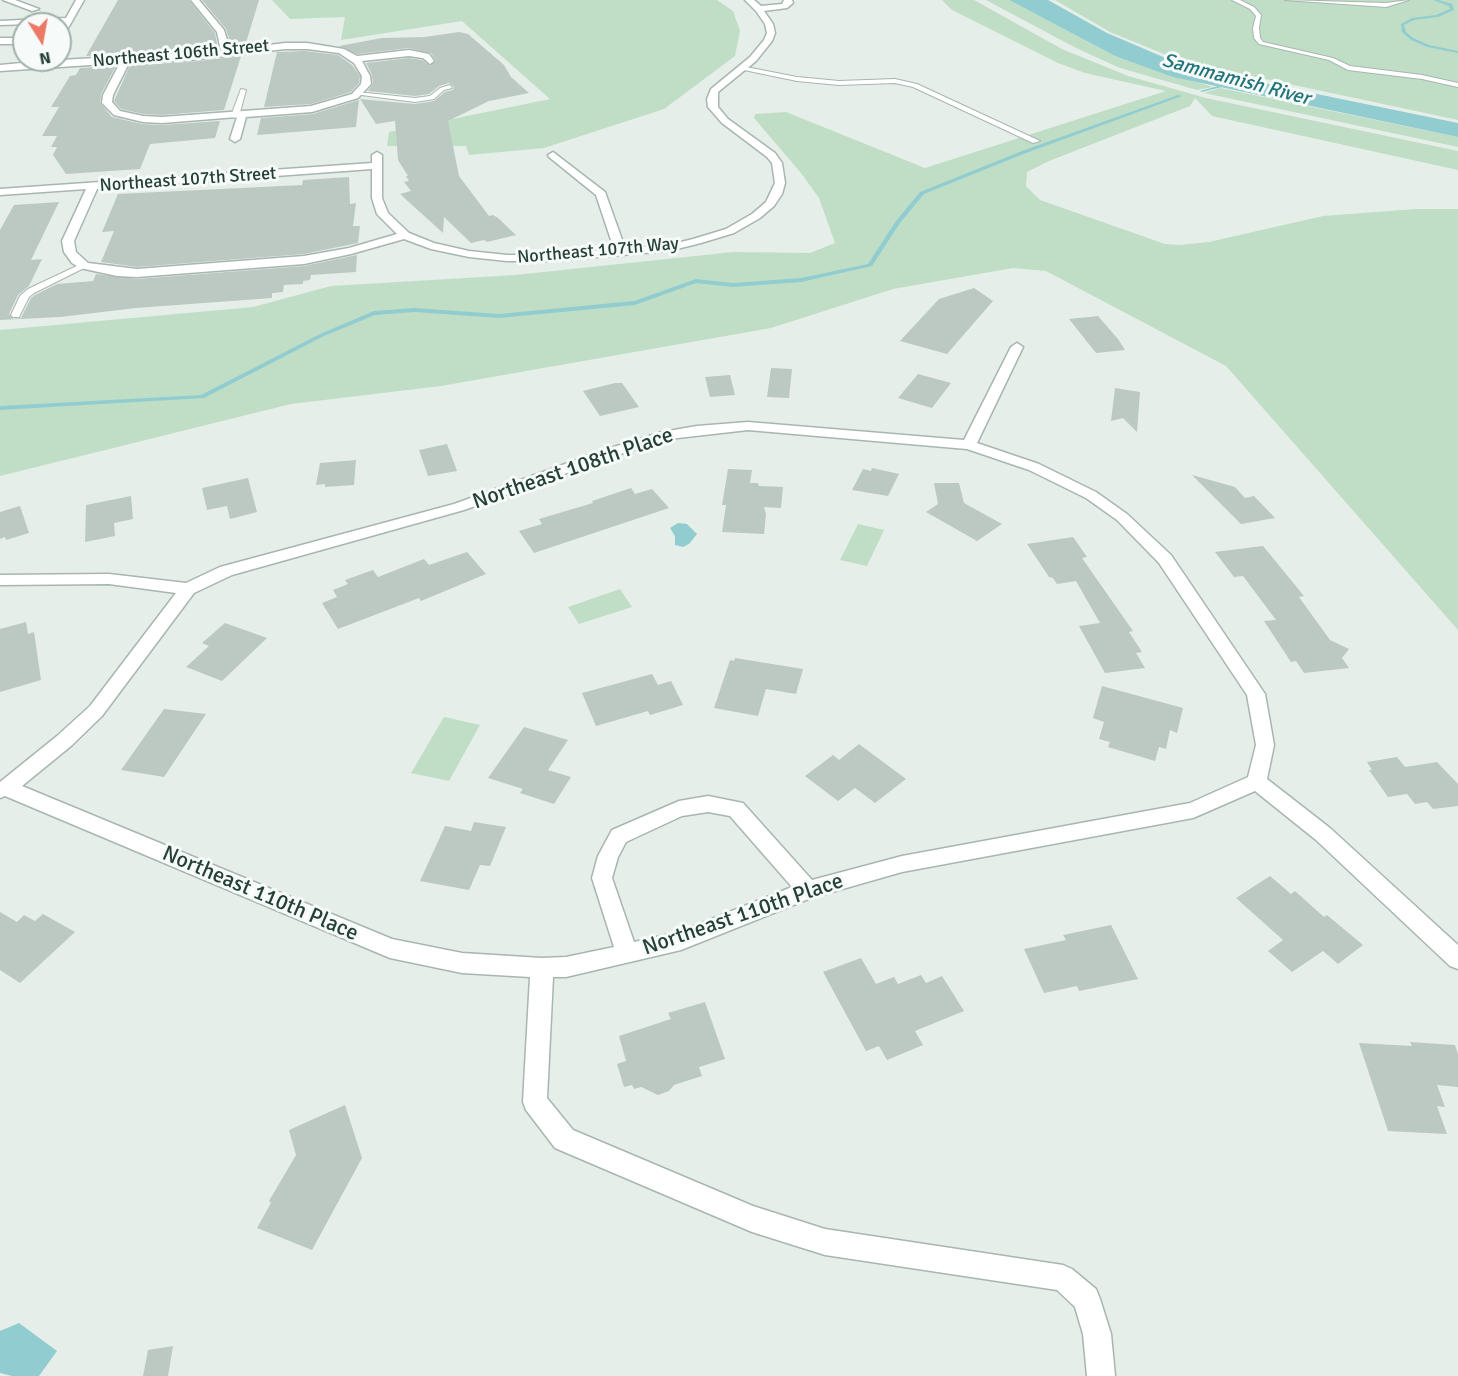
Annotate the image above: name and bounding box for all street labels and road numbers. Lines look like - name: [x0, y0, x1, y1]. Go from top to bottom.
- street label: Northeast 106th Street: [92, 36, 270, 72]
- street label: Northeast 107th Street: [99, 163, 277, 197]
- street label: Northeast 107th Way: [516, 233, 680, 269]
- street label: Northeast 108th Place: [469, 422, 677, 516]
- street label: Northeast 110th Place: [158, 841, 362, 947]
- street label: Northeast 110th Place: [639, 868, 847, 962]

